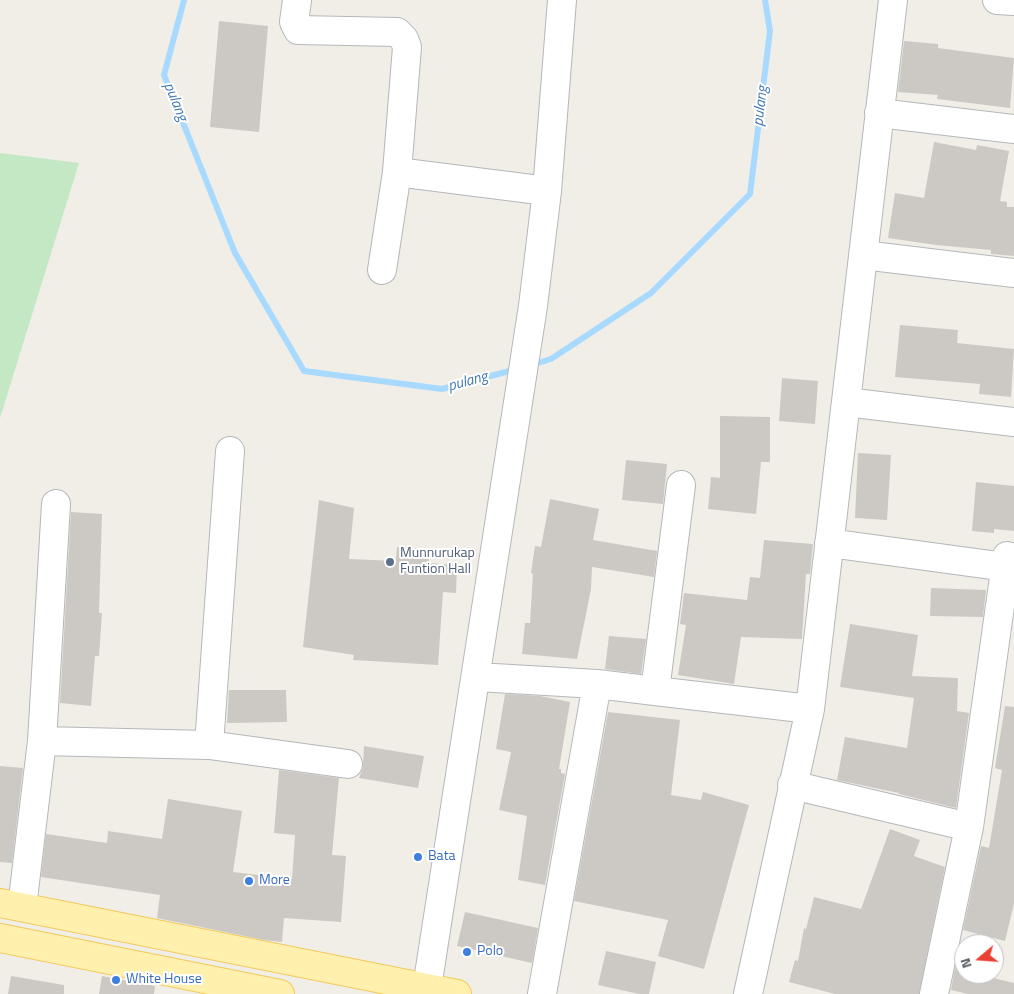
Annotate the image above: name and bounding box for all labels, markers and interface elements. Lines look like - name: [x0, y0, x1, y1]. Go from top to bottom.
- water label: pulang: [159, 80, 191, 124]
- water label: pulang: [750, 85, 772, 127]
- water label: pulang: [446, 368, 490, 396]
- place label: Munnurukap Funtion Hall: [400, 546, 475, 578]
- marker: Munnurukap Funtion Hall: [384, 556, 396, 568]
- place label: Bata: [428, 849, 456, 865]
- marker: Bata: [412, 851, 424, 863]
- place label: More: [259, 873, 290, 889]
- marker: More: [243, 875, 255, 887]
- north arrow: [954, 934, 1004, 984]
- place label: Polo: [477, 944, 503, 960]
- marker: Polo: [461, 946, 473, 958]
- text: N: [954, 956, 977, 971]
- place label: White House: [126, 972, 202, 988]
- marker: White House: [110, 974, 122, 986]

